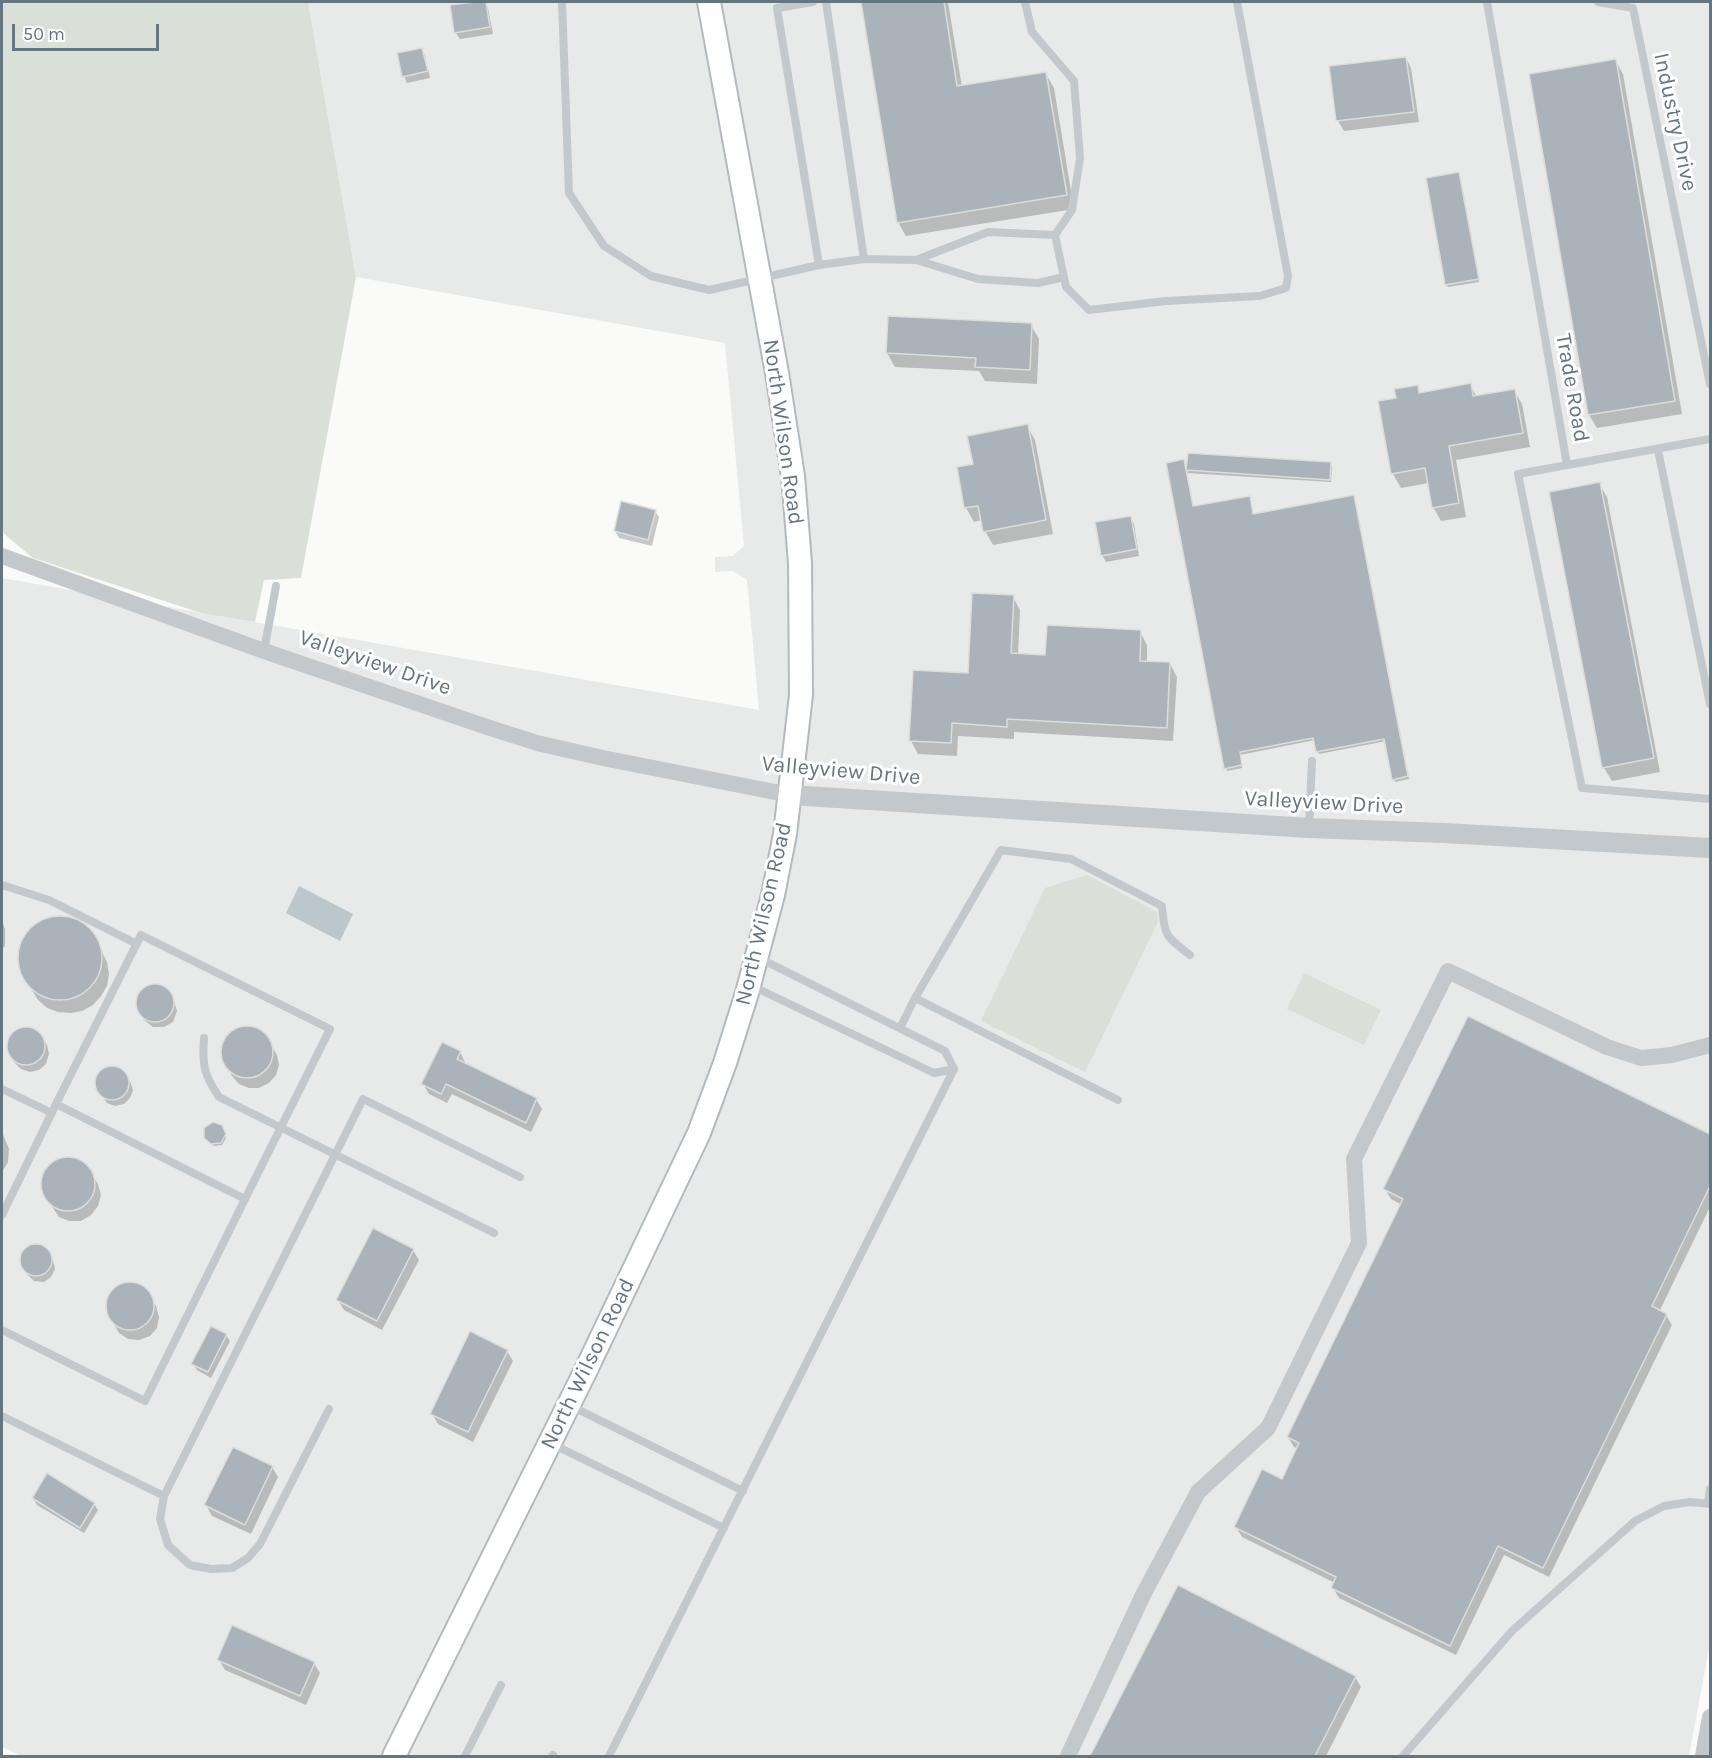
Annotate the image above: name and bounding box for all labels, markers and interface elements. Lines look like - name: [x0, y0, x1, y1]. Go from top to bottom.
- scale bar: [15, 12, 162, 50]
- text: 50 m: [23, 23, 65, 45]
- street label: Industry Drive: [1647, 51, 1703, 193]
- street label: Trade Road: [1549, 332, 1595, 444]
- street label: North Wilson Road: [757, 338, 809, 526]
- street label: Valleyview Drive: [295, 625, 455, 701]
- street label: Valleyview Drive: [761, 751, 921, 791]
- street label: Valleyview Drive: [1244, 786, 1404, 820]
- street label: North Wilson Road: [730, 820, 798, 1008]
- street label: North Wilson Road: [535, 1274, 641, 1454]

